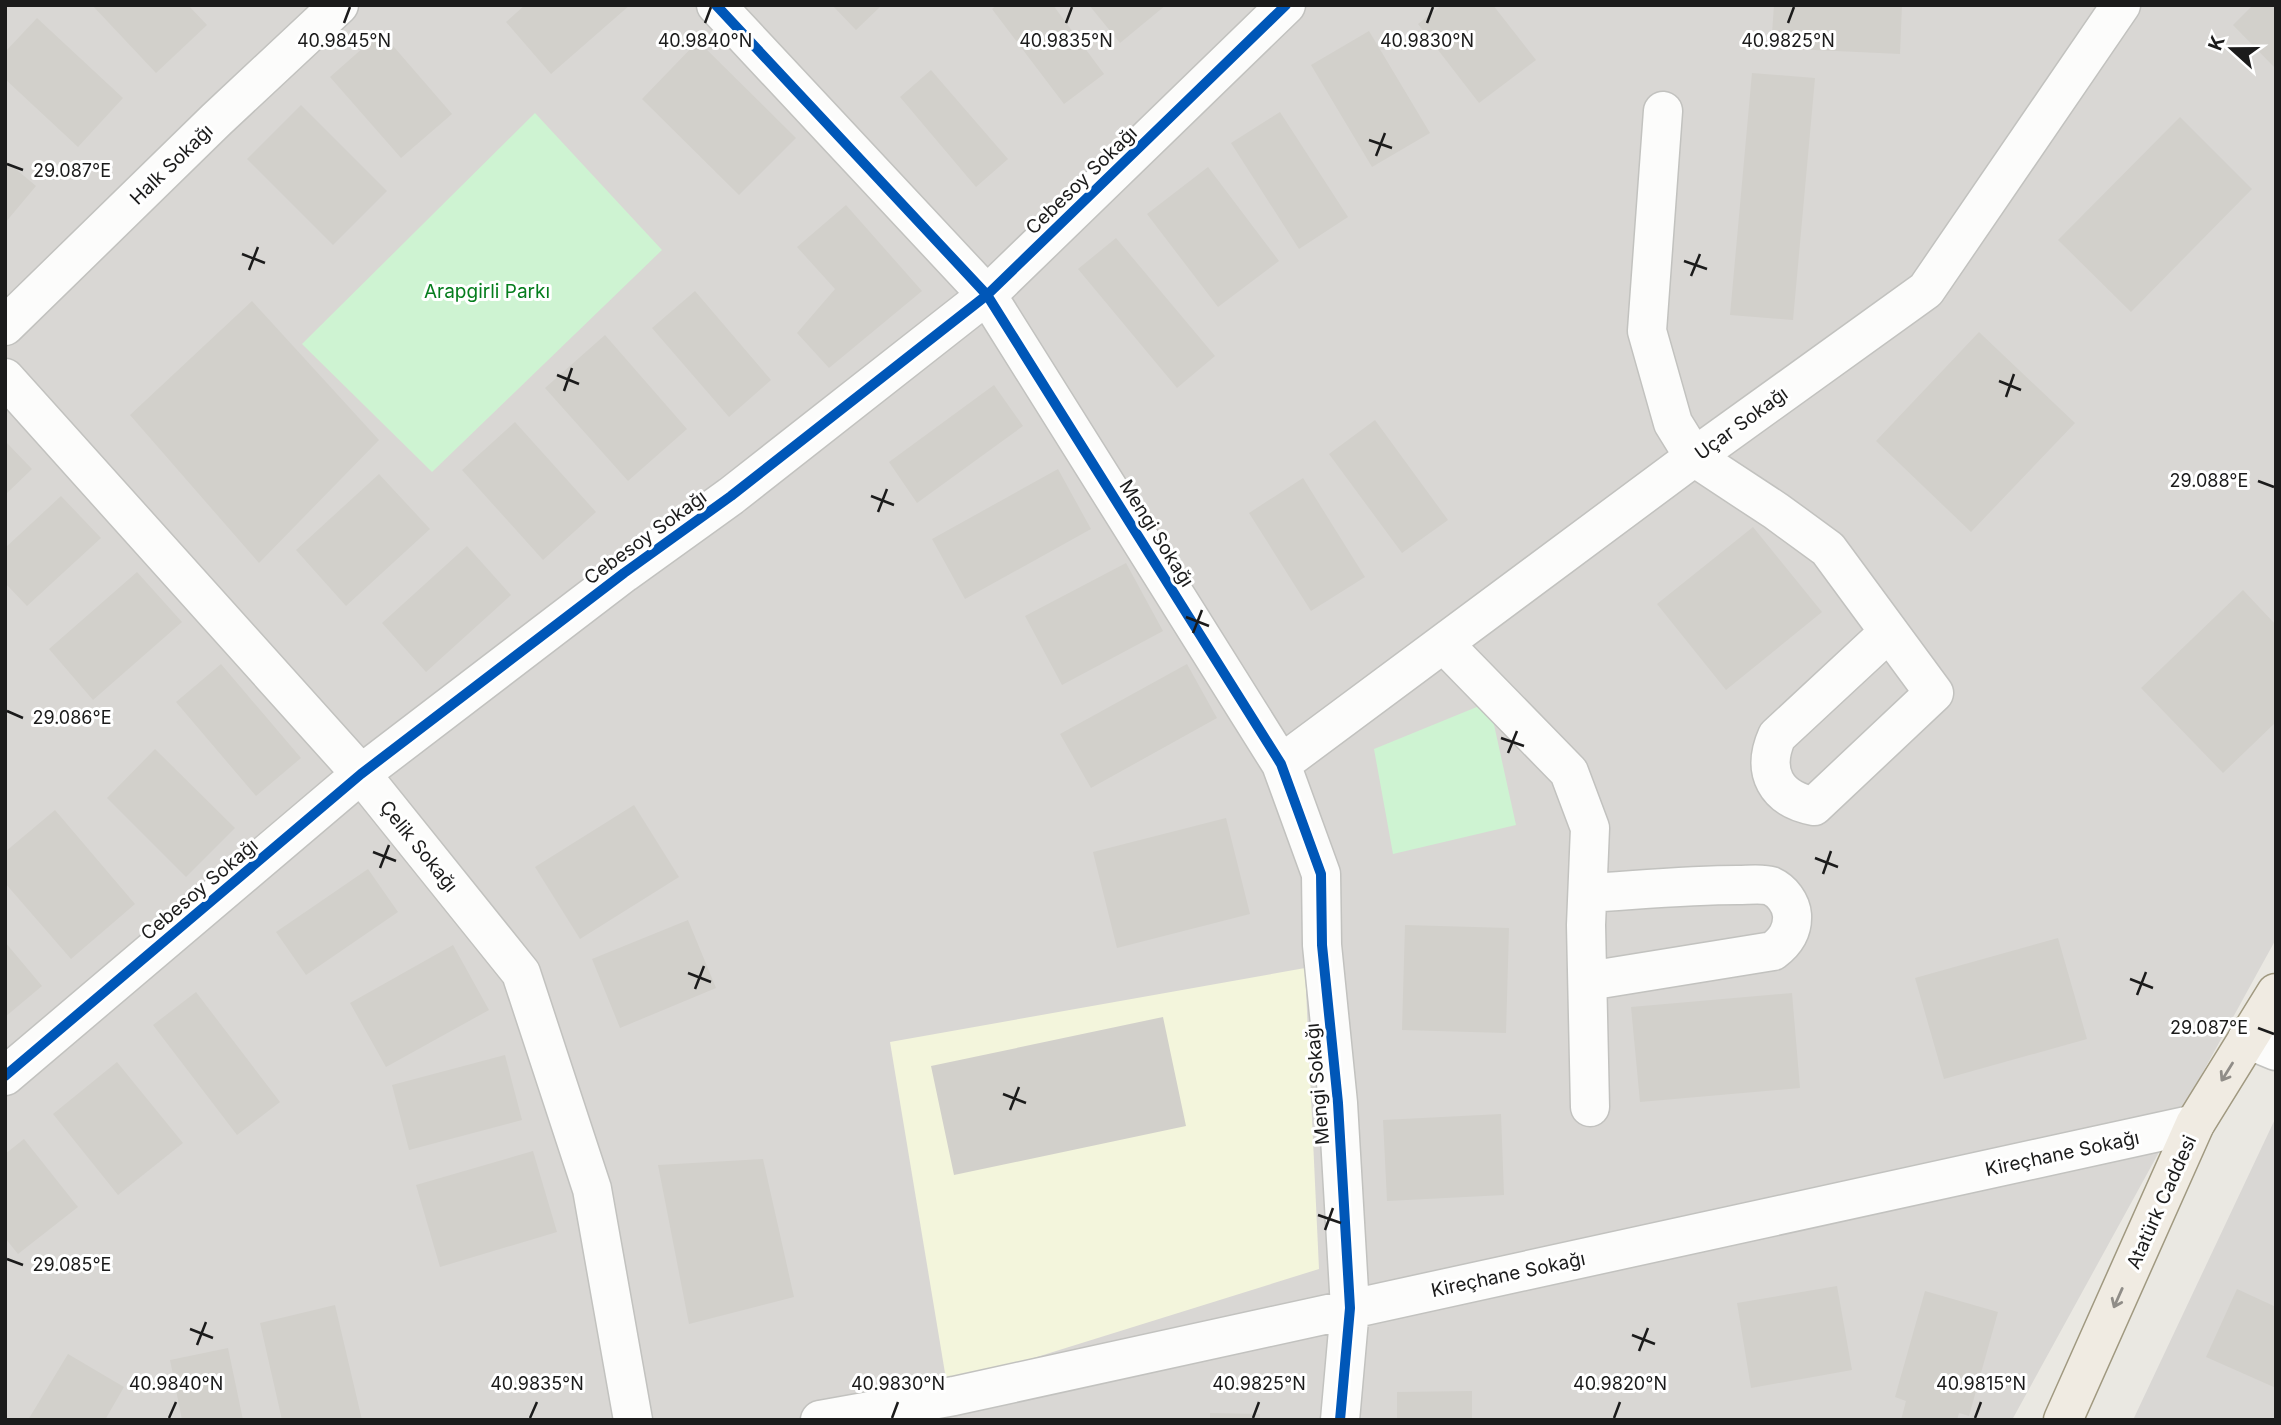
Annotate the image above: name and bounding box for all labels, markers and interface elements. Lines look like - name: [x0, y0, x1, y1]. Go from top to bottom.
- north arrow: [2197, 14, 2267, 84]
- text: 40.9845°N: [297, 30, 391, 51]
- text: 40.9840°N: [658, 30, 752, 51]
- text: 40.9835°N: [1019, 30, 1113, 51]
- text: 40.9830°N: [1380, 30, 1474, 51]
- text: 40.9825°N: [1741, 30, 1835, 51]
- text: K: [2203, 32, 2230, 54]
- street label: Halk Sokağı: [125, 119, 218, 209]
- street label: Cebesoy Sokağı: [1021, 121, 1142, 239]
- text: 29.087°E: [33, 160, 111, 181]
- park label: Arapgirli Parkı: [424, 280, 550, 303]
- street label: Uçar Sokağı: [1690, 382, 1792, 465]
- text: 29.088°E: [2170, 470, 2248, 491]
- street label: Mengi Sokağı: [1114, 475, 1199, 591]
- street label: Cebesoy Sokağı: [580, 485, 711, 590]
- text: 29.086°E: [32, 707, 112, 728]
- street label: Çelik Sokağı: [375, 796, 462, 897]
- street label: Cebesoy Sokağı: [136, 834, 263, 945]
- text: 29.087°E: [2170, 1017, 2248, 1038]
- street label: Mengi Sokağı: [1301, 1022, 1334, 1146]
- one-way arrow: [2220, 1062, 2234, 1082]
- street label: Kireçhane Sokağı: [1983, 1126, 2141, 1181]
- street label: Atatürk Caddesi: [2122, 1132, 2201, 1273]
- street label: Kireçhane Sokağı: [1429, 1247, 1587, 1302]
- text: 29.085°E: [33, 1254, 111, 1275]
- one-way arrow: [2111, 1287, 2124, 1309]
- text: 40.9840°N: [129, 1373, 223, 1394]
- text: 40.9835°N: [490, 1373, 584, 1394]
- text: 40.9830°N: [851, 1373, 945, 1394]
- text: 40.9825°N: [1212, 1373, 1306, 1394]
- text: 40.9820°N: [1573, 1373, 1667, 1394]
- text: 40.9815°N: [1936, 1373, 2026, 1394]

